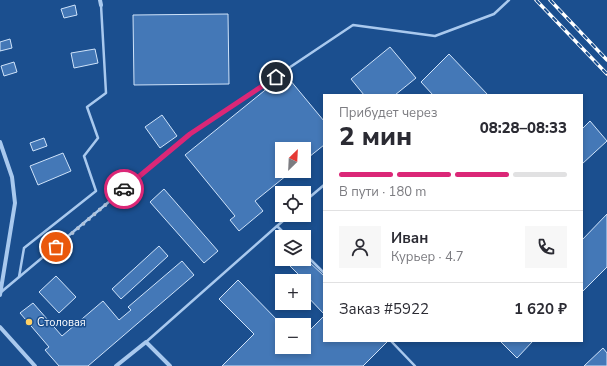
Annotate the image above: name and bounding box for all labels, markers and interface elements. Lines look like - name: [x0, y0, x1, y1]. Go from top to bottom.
- pin: [259, 60, 293, 94]
- icon: home: [265, 66, 287, 88]
- text: Прибудет через: [339, 104, 437, 122]
- text: 08:28–08:33: [480, 118, 567, 138]
- text: 2 мин: [339, 119, 412, 154]
- north arrow: [275, 142, 311, 178]
- map controls: [275, 142, 311, 354]
- courier: [104, 169, 144, 209]
- icon: car: [113, 178, 135, 200]
- text: В пути · 180 m: [339, 183, 426, 201]
- button: locate: [275, 186, 311, 222]
- button: person: [339, 226, 381, 268]
- button: phone: [525, 226, 567, 268]
- text: Иван: [391, 228, 428, 248]
- pin: [39, 230, 73, 264]
- button: layers: [275, 230, 311, 266]
- icon: bag: [45, 236, 67, 258]
- text: Курьер · 4.7: [391, 248, 464, 266]
- button: +: [275, 274, 311, 310]
- text: Заказ #5922: [339, 299, 429, 319]
- text: 1 620 ₽: [514, 299, 567, 319]
- place label: Столовая: [37, 315, 86, 330]
- marker: Столовая: [24, 317, 34, 327]
- button: −: [275, 318, 311, 354]

